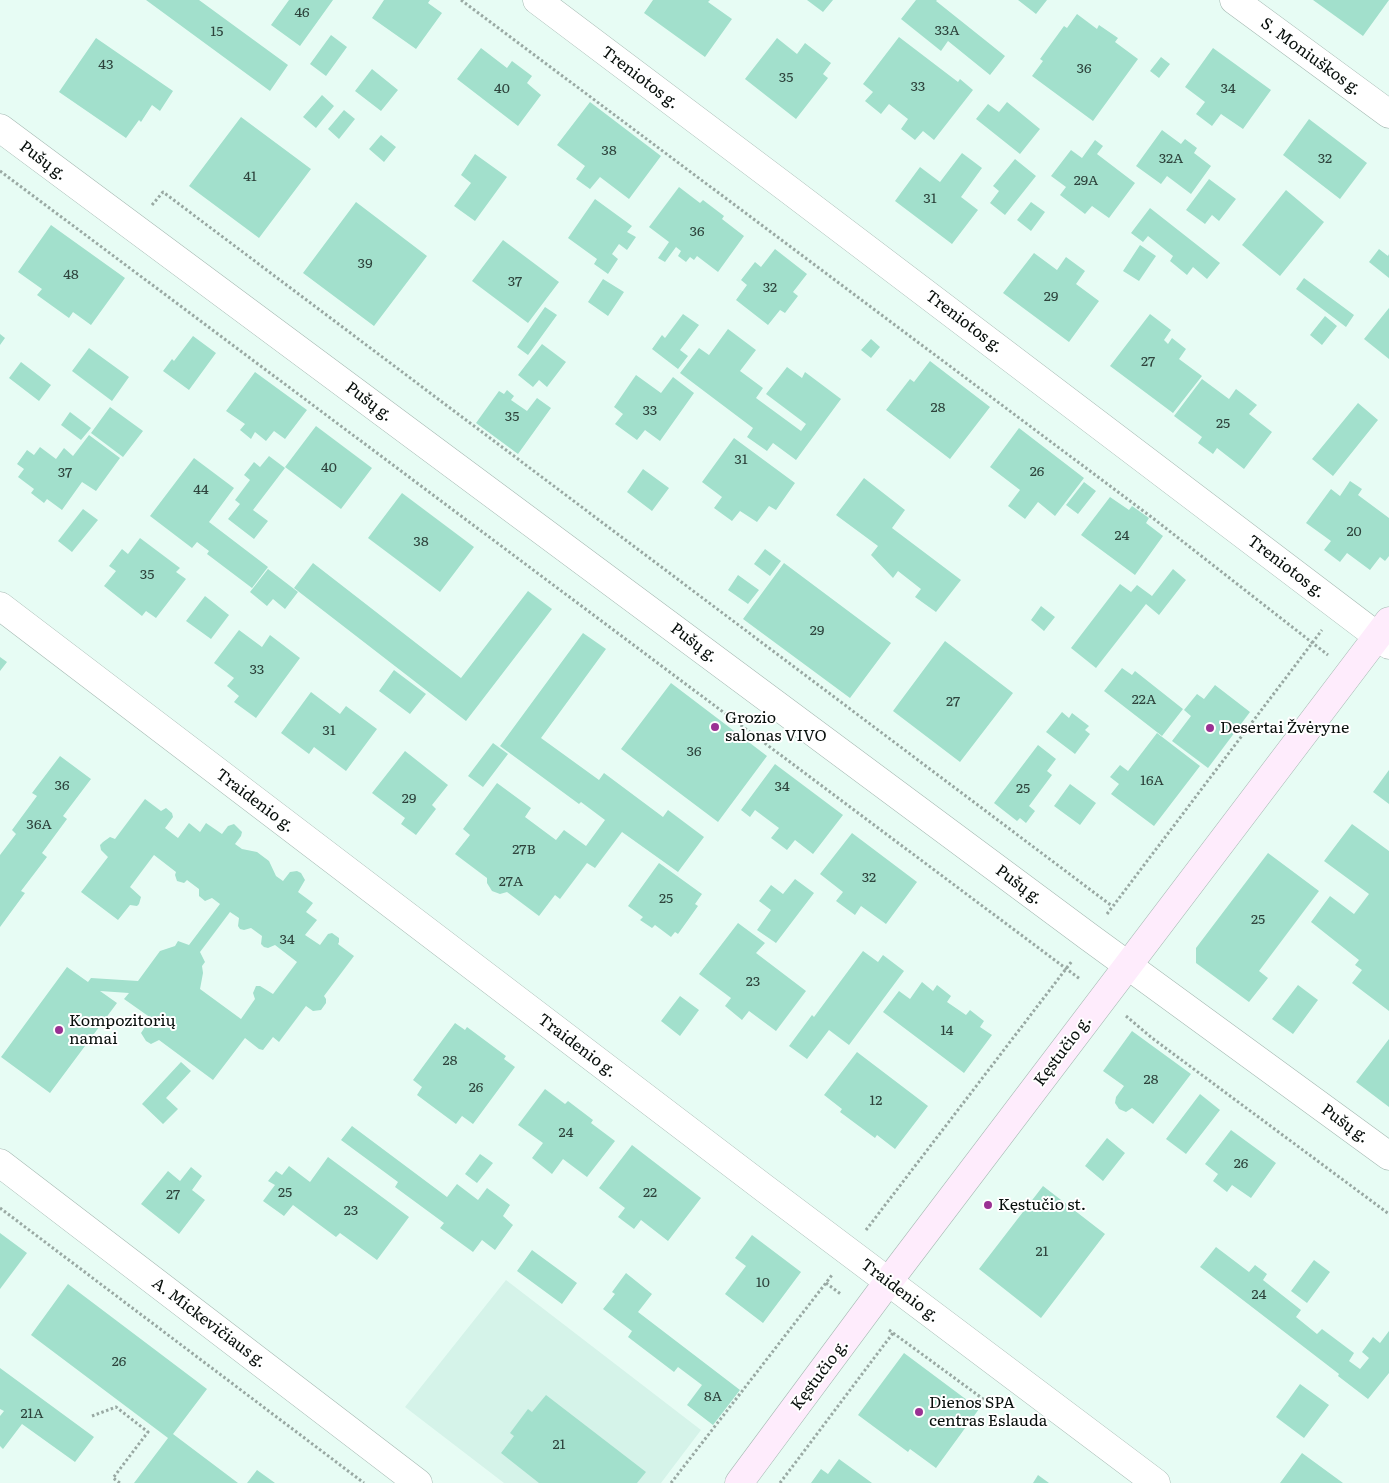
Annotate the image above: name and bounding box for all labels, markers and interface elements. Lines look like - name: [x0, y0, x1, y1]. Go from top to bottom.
- house number: 46: [294, 5, 310, 21]
- street label: S. Moniuškos g.: [1257, 14, 1365, 100]
- house number: 33A: [934, 23, 960, 39]
- house number: 15: [211, 24, 223, 40]
- street label: Treniotos g.: [597, 43, 683, 113]
- house number: 43: [98, 57, 114, 73]
- house number: 36: [1076, 61, 1092, 77]
- house number: 35: [779, 70, 793, 86]
- house number: 33: [911, 79, 925, 95]
- house number: 40: [494, 81, 510, 97]
- house number: 34: [1220, 81, 1236, 97]
- street label: Pušų g.: [16, 137, 70, 185]
- house number: 38: [601, 143, 617, 159]
- house number: 32A: [1159, 151, 1183, 167]
- house number: 32: [1318, 151, 1332, 167]
- house number: 41: [243, 169, 257, 185]
- house number: 29A: [1074, 173, 1098, 189]
- house number: 31: [923, 191, 937, 207]
- house number: 36: [689, 224, 705, 240]
- house number: 39: [358, 256, 372, 272]
- house number: 48: [63, 267, 79, 283]
- house number: 37: [508, 274, 522, 290]
- house number: 32: [763, 280, 777, 296]
- street label: Treniotos g.: [921, 287, 1007, 357]
- house number: 29: [1044, 289, 1058, 305]
- house number: 27: [1141, 354, 1155, 370]
- street label: Pušų g.: [342, 378, 396, 426]
- house number: 28: [931, 400, 945, 416]
- house number: 33: [643, 403, 657, 419]
- house number: 35: [505, 409, 519, 425]
- house number: 25: [1216, 416, 1230, 432]
- house number: 31: [734, 452, 748, 468]
- house number: 40: [321, 460, 337, 476]
- house number: 26: [1030, 464, 1044, 480]
- house number: 37: [58, 465, 72, 481]
- house number: 44: [193, 482, 209, 498]
- house number: 20: [1346, 524, 1362, 540]
- house number: 24: [1115, 528, 1129, 544]
- street label: Treniotos g.: [1243, 532, 1329, 602]
- house number: 38: [413, 534, 429, 550]
- house number: 35: [140, 567, 154, 583]
- street label: Pušų g.: [667, 619, 721, 667]
- house number: 29: [810, 623, 824, 639]
- house number: 33: [250, 662, 264, 678]
- house number: 22A: [1132, 692, 1156, 708]
- house number: 27: [946, 694, 960, 710]
- place label: Grozio salonas VIVO: [725, 708, 827, 746]
- place label: Desertai Žvėryne: [1220, 718, 1349, 738]
- marker: Grozio salonas VIVO: [709, 721, 721, 733]
- marker: Desertai Žvėryne: [1204, 722, 1216, 734]
- house number: 31: [322, 723, 336, 739]
- house number: 36: [686, 744, 702, 760]
- street label: Traidenio g.: [212, 765, 298, 837]
- house number: 16A: [1140, 773, 1164, 789]
- house number: 36: [54, 778, 70, 794]
- house number: 34: [774, 779, 790, 795]
- house number: 25: [1016, 781, 1030, 797]
- house number: 29: [402, 791, 416, 807]
- house number: 36A: [26, 817, 52, 833]
- house number: 27B: [512, 842, 536, 858]
- street label: Pušų g.: [992, 861, 1046, 909]
- house number: 32: [862, 870, 876, 886]
- house number: 27A: [499, 874, 523, 890]
- house number: 25: [659, 891, 673, 907]
- house number: 25: [1251, 912, 1265, 928]
- house number: 34: [279, 932, 295, 948]
- house number: 23: [746, 974, 760, 990]
- street label: Traidenio g.: [534, 1010, 620, 1082]
- place label: Kompozitorių namai: [69, 1011, 175, 1049]
- street label: Kęstučio g.: [1030, 1012, 1096, 1090]
- house number: 14: [941, 1023, 953, 1039]
- marker: Kompozitorių namai: [53, 1024, 65, 1036]
- house number: 28: [443, 1053, 457, 1069]
- house number: 28: [1144, 1072, 1158, 1088]
- house number: 26: [469, 1080, 483, 1096]
- house number: 12: [870, 1093, 882, 1109]
- street label: Pušų g.: [1317, 1100, 1373, 1148]
- house number: 24: [559, 1125, 573, 1141]
- house number: 26: [1234, 1156, 1248, 1172]
- house number: 25: [278, 1185, 292, 1201]
- house number: 22: [643, 1185, 657, 1201]
- house number: 27: [166, 1187, 180, 1203]
- place label: Kęstučio st.: [998, 1195, 1086, 1215]
- marker: Kęstučio st.: [982, 1199, 994, 1211]
- house number: 23: [344, 1203, 358, 1219]
- house number: 21: [1036, 1244, 1048, 1260]
- street label: Traidenio g.: [857, 1255, 943, 1327]
- street label: A. Mickevičiaus g.: [148, 1274, 270, 1372]
- house number: 10: [756, 1275, 770, 1291]
- house number: 24: [1252, 1287, 1266, 1303]
- street label: Kęstučio g.: [787, 1336, 853, 1414]
- house number: 26: [112, 1354, 126, 1370]
- house number: 8A: [704, 1389, 722, 1405]
- place label: Dienos SPA centras Eslauda: [929, 1393, 1047, 1431]
- house number: 21A: [20, 1406, 44, 1422]
- marker: Dienos SPA centras Eslauda: [913, 1406, 925, 1418]
- house number: 21: [553, 1437, 565, 1453]

